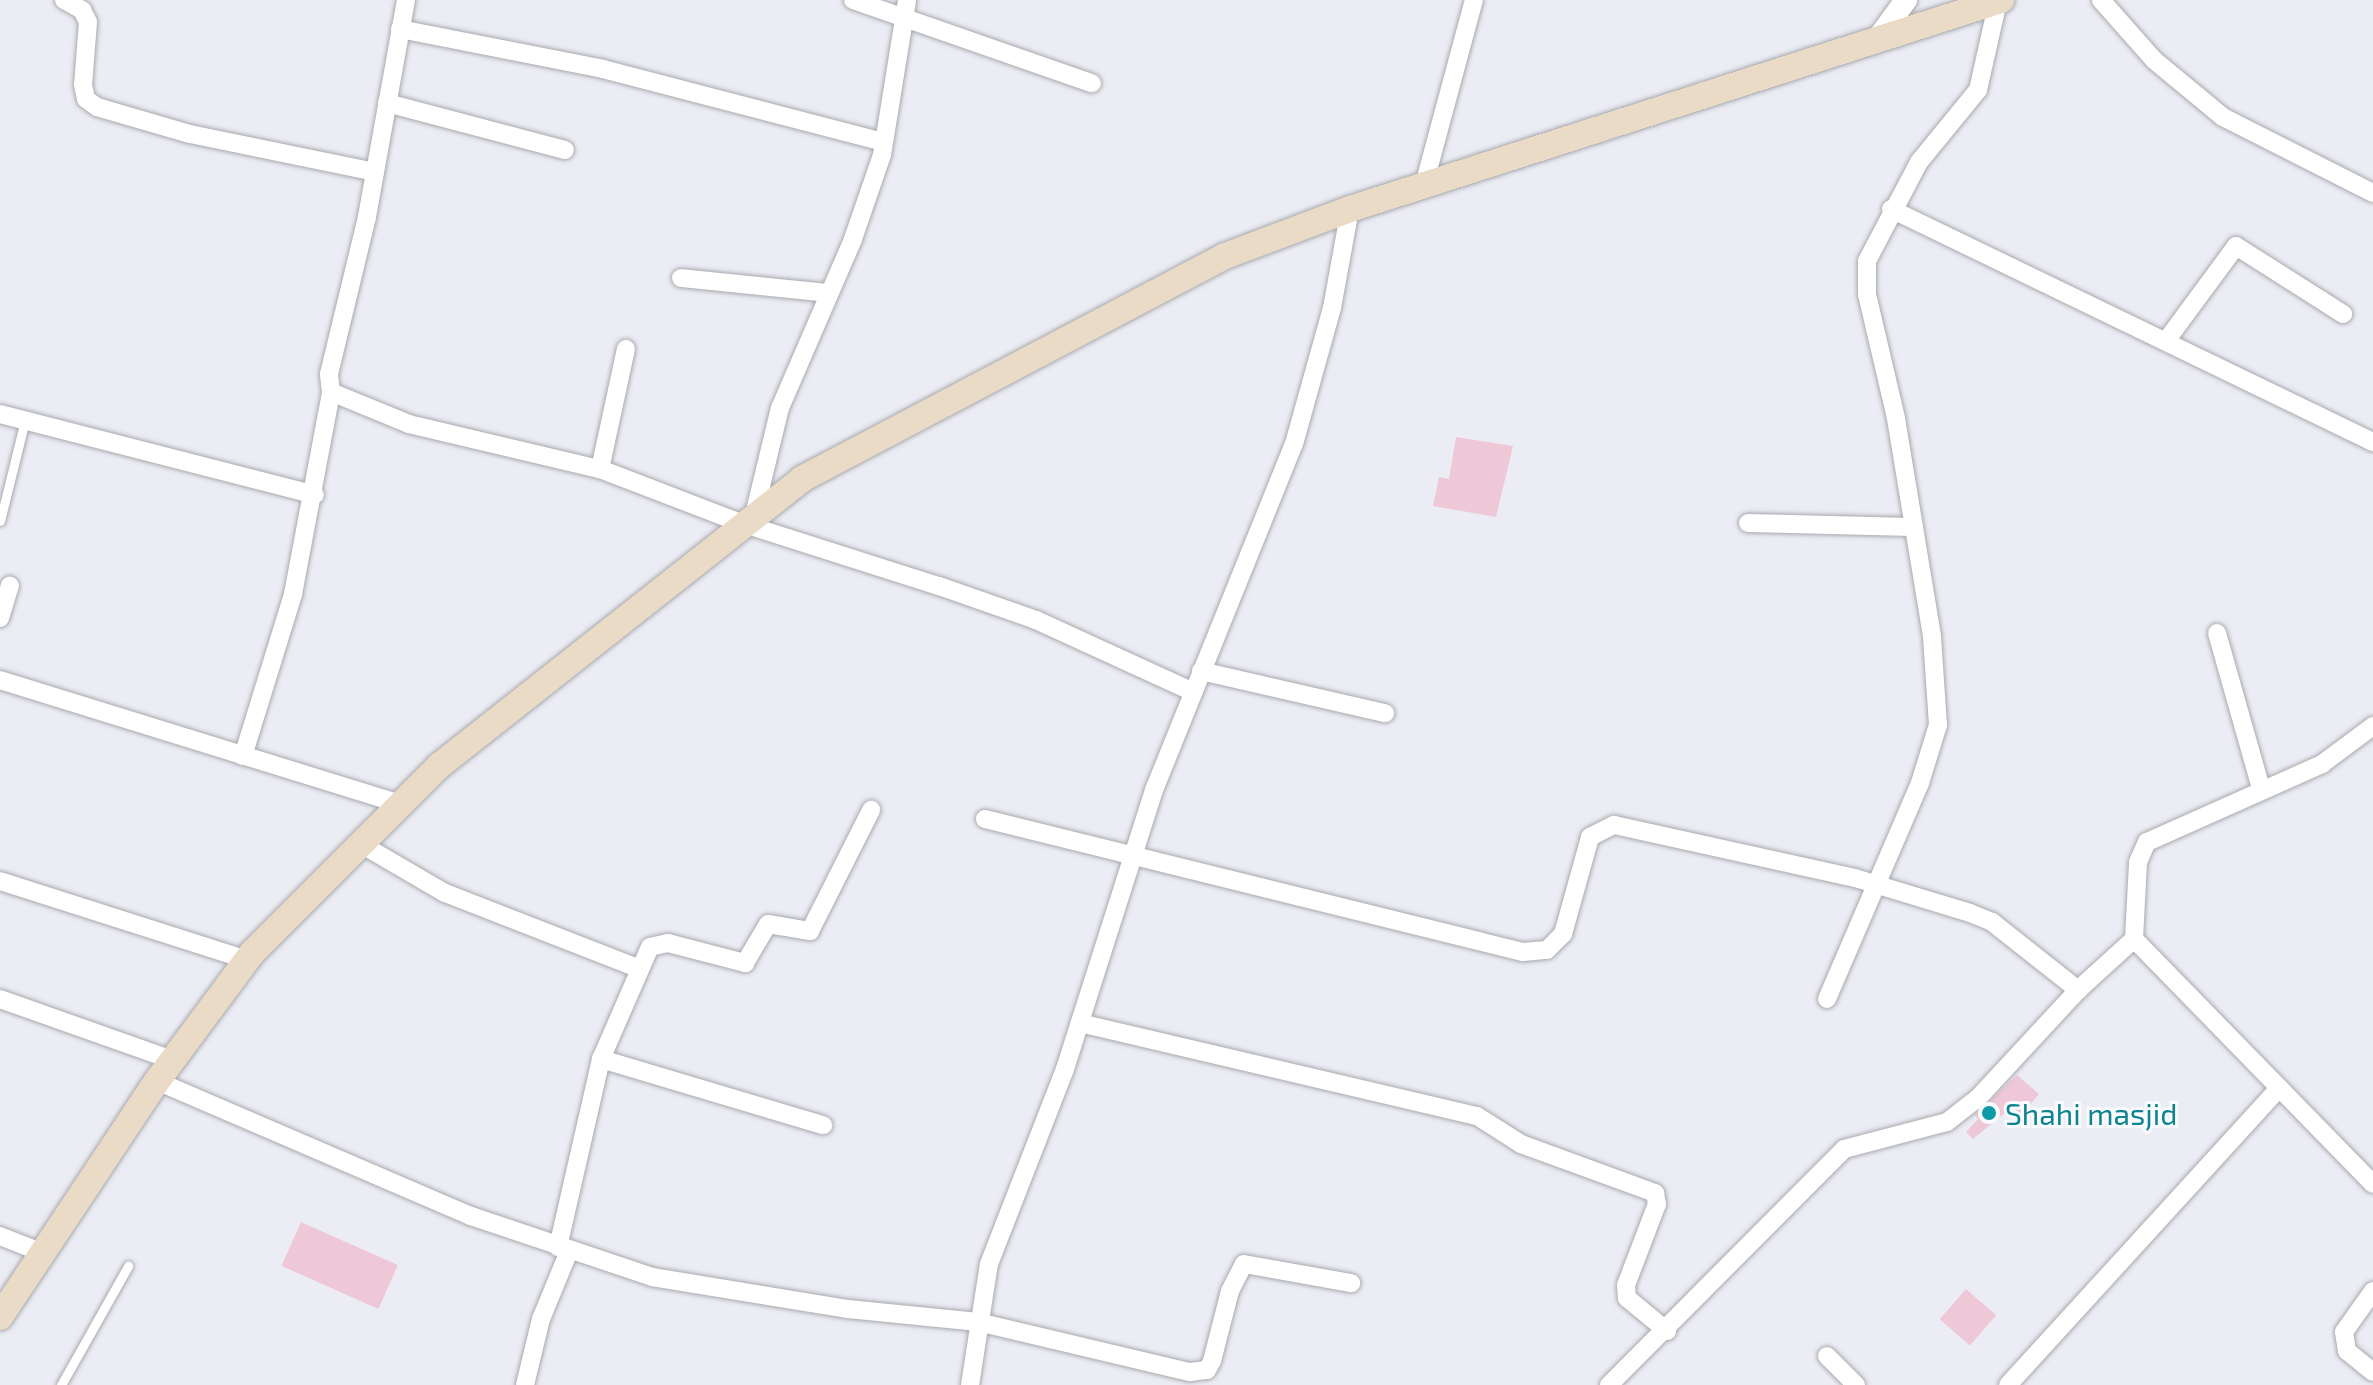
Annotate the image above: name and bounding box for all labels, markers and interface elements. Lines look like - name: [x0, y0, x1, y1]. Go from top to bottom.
- place label: Shahi masjid: [2005, 1095, 2177, 1131]
- marker: Shahi masjid: [1980, 1104, 1998, 1122]

